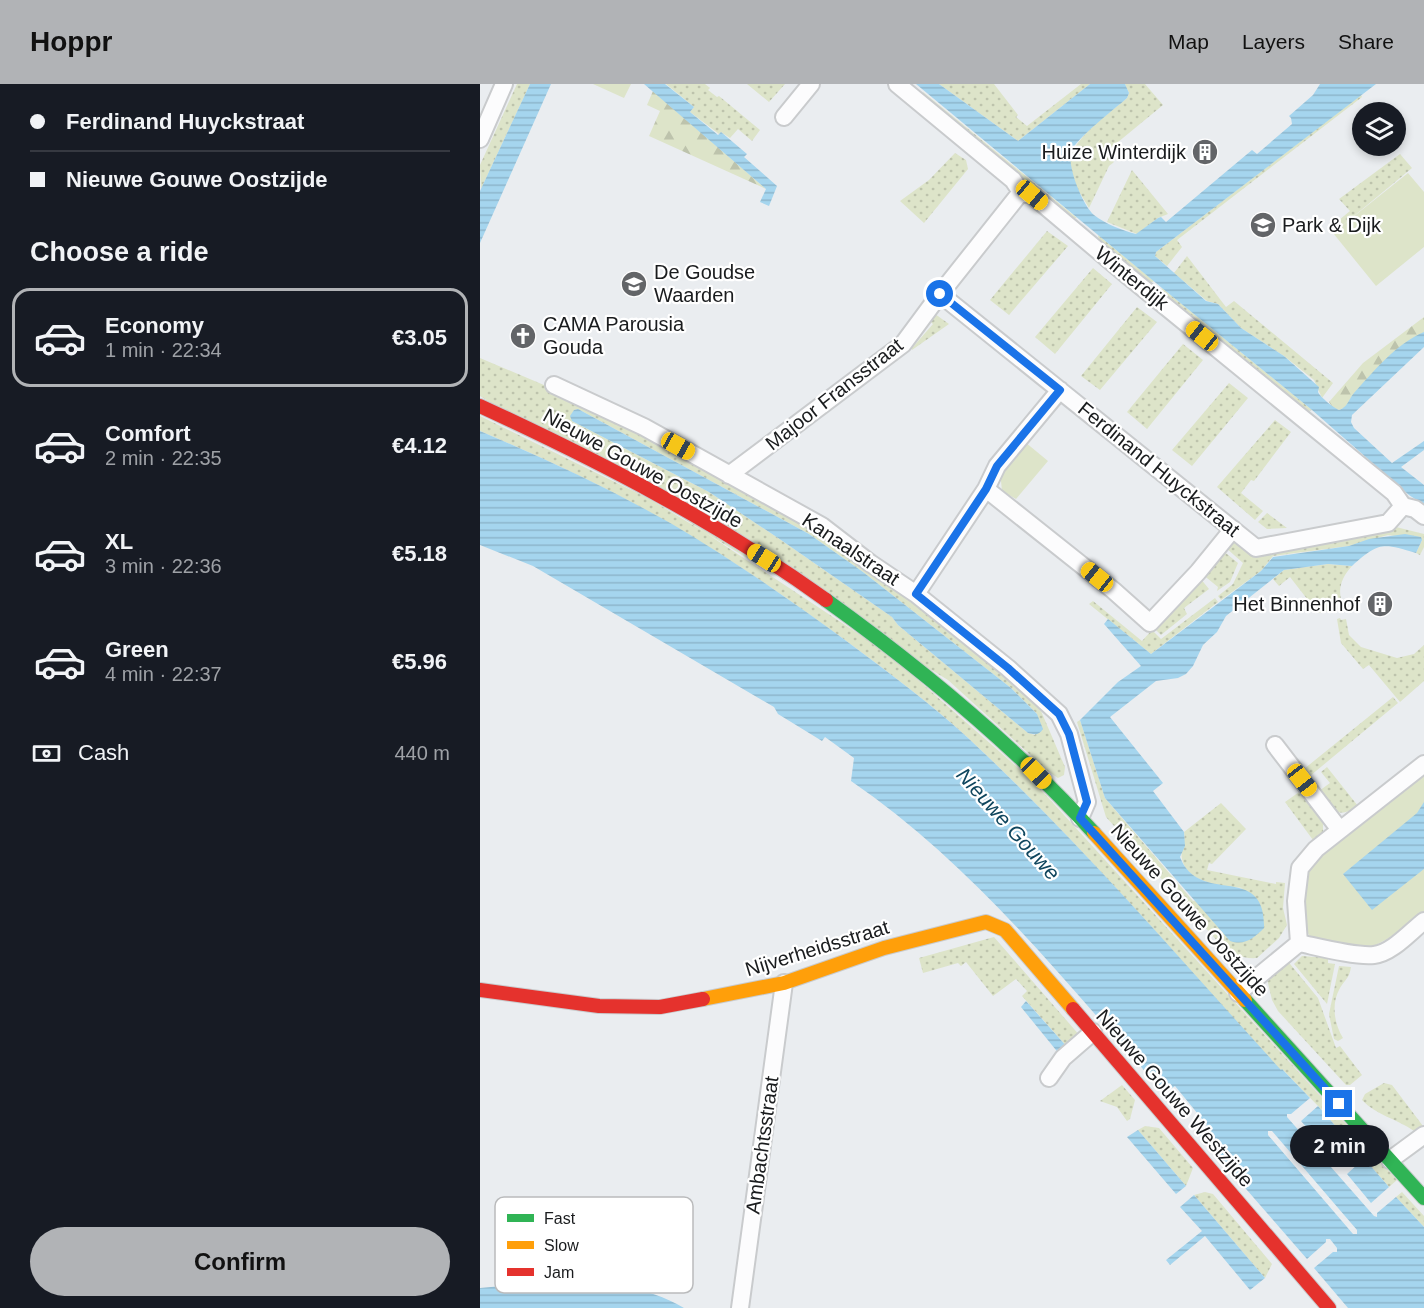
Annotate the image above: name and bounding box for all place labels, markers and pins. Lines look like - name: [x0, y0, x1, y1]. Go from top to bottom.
- building icon: Huize Winterdijk: [1190, 137, 1220, 167]
- place label: Huize Winterdijk: [1042, 141, 1187, 163]
- school or university icon: Park & Dijk: [1248, 210, 1278, 240]
- place label: Park & Dijk: [1282, 214, 1382, 236]
- place label: De Goudse Waarden: [654, 261, 755, 306]
- school or university icon: De Goudse Waarden: [619, 269, 649, 299]
- place label: CAMA Parousia Gouda: [543, 313, 685, 358]
- church icon: CAMA Parousia Gouda: [508, 321, 538, 351]
- building icon: Het Binnenhof: [1365, 589, 1395, 619]
- place label: Het Binnenhof: [1233, 593, 1360, 615]

